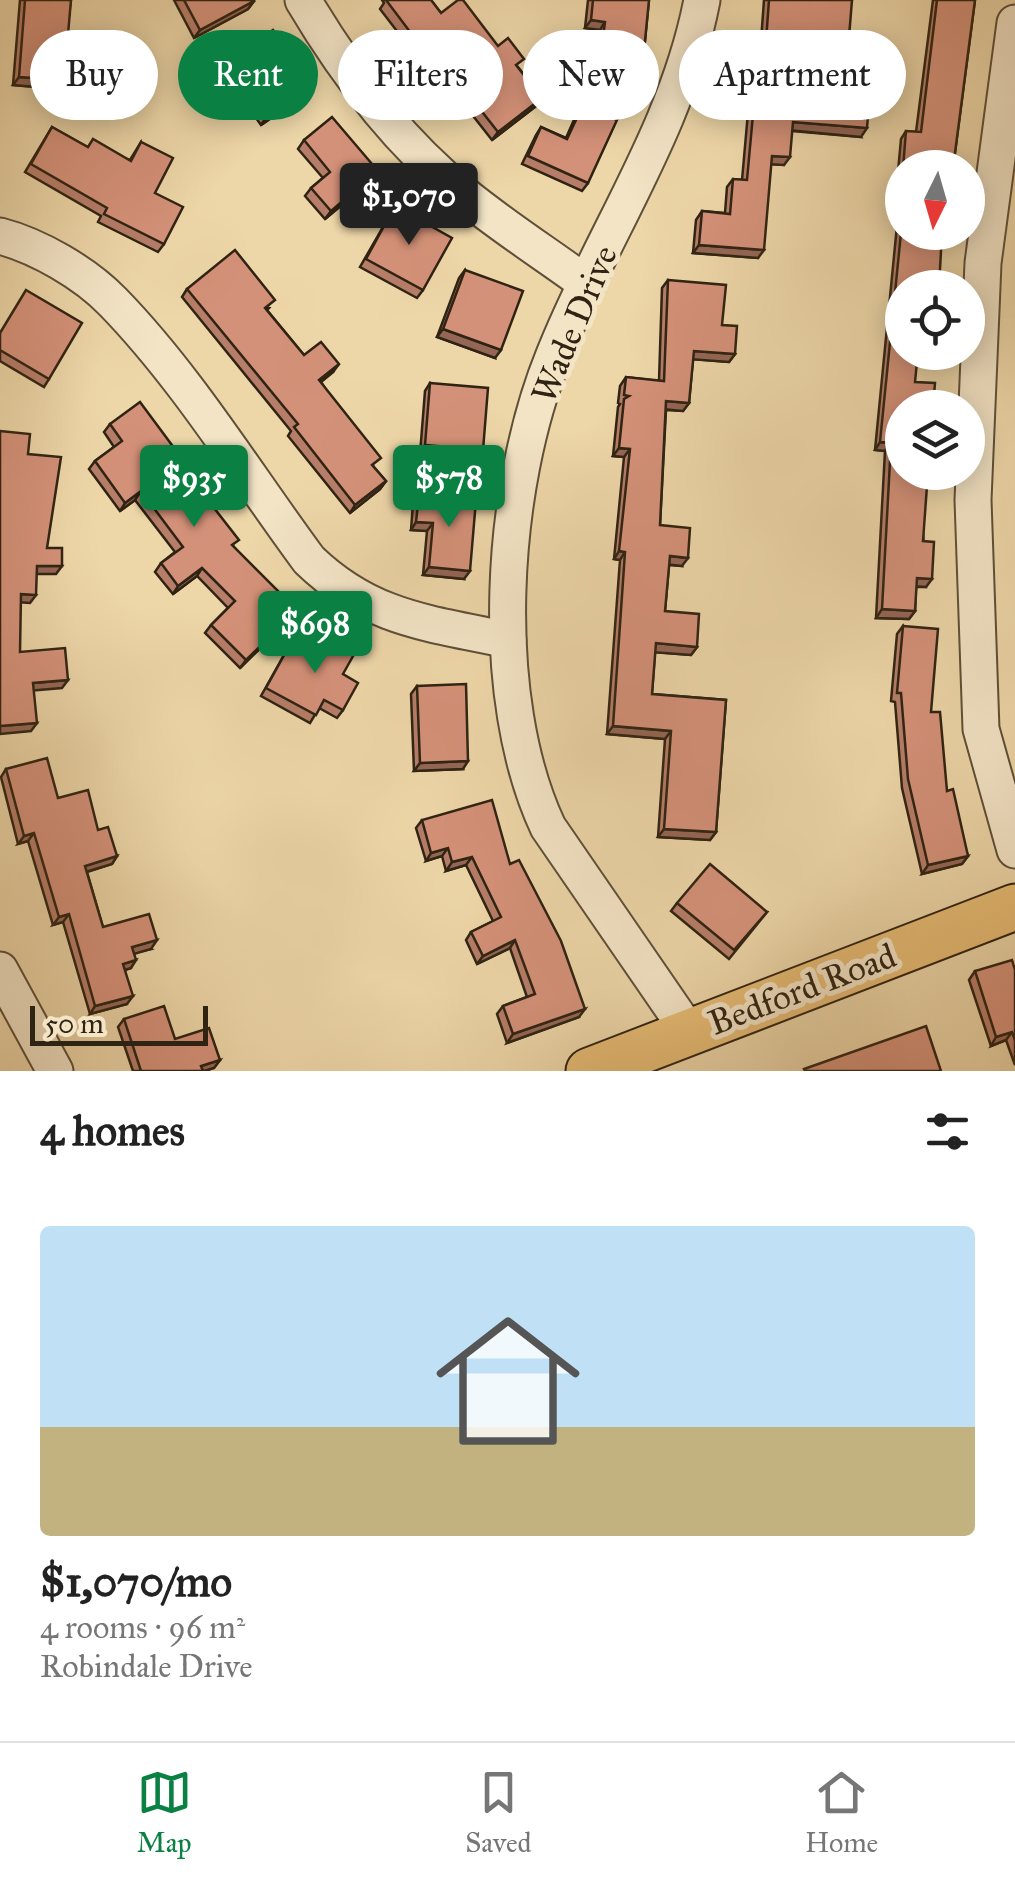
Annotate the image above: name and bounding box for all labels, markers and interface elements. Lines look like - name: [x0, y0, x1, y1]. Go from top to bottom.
- chip: Buy: [30, 30, 158, 120]
- chip: Rent: [178, 30, 318, 120]
- chip: Filters: [338, 30, 503, 120]
- chip: New: [523, 30, 659, 120]
- chip: Apartment: [679, 30, 906, 120]
- north arrow: [885, 150, 985, 250]
- map controls: [885, 150, 985, 490]
- pin: $1,070: [328, 163, 490, 248]
- text: $1,070: [362, 176, 456, 215]
- street label: Wade Drive: [522, 239, 627, 409]
- button: locate: [885, 270, 985, 370]
- button: layers: [885, 390, 985, 490]
- pin: $935: [135, 445, 253, 530]
- pin: $578: [390, 445, 508, 530]
- text: $935: [162, 458, 226, 497]
- text: $578: [415, 458, 483, 497]
- pin: $698: [256, 591, 374, 676]
- text: $698: [280, 604, 350, 643]
- street label: Bedford Road: [702, 934, 902, 1045]
- scale bar: [30, 1001, 208, 1046]
- text: 50 m: [45, 1006, 104, 1041]
- icon: filters: [920, 1104, 975, 1159]
- text: 4 homes: [40, 1105, 185, 1157]
- icon: home: [418, 1291, 598, 1471]
- text: $1,070/mo: [40, 1556, 232, 1608]
- text: 4 rooms · 96 m²: [40, 1608, 245, 1647]
- text: Robindale Drive: [40, 1647, 252, 1686]
- tab: Map: [137, 1765, 192, 1860]
- tab: Saved: [465, 1765, 532, 1860]
- tab: Home: [805, 1765, 878, 1860]

